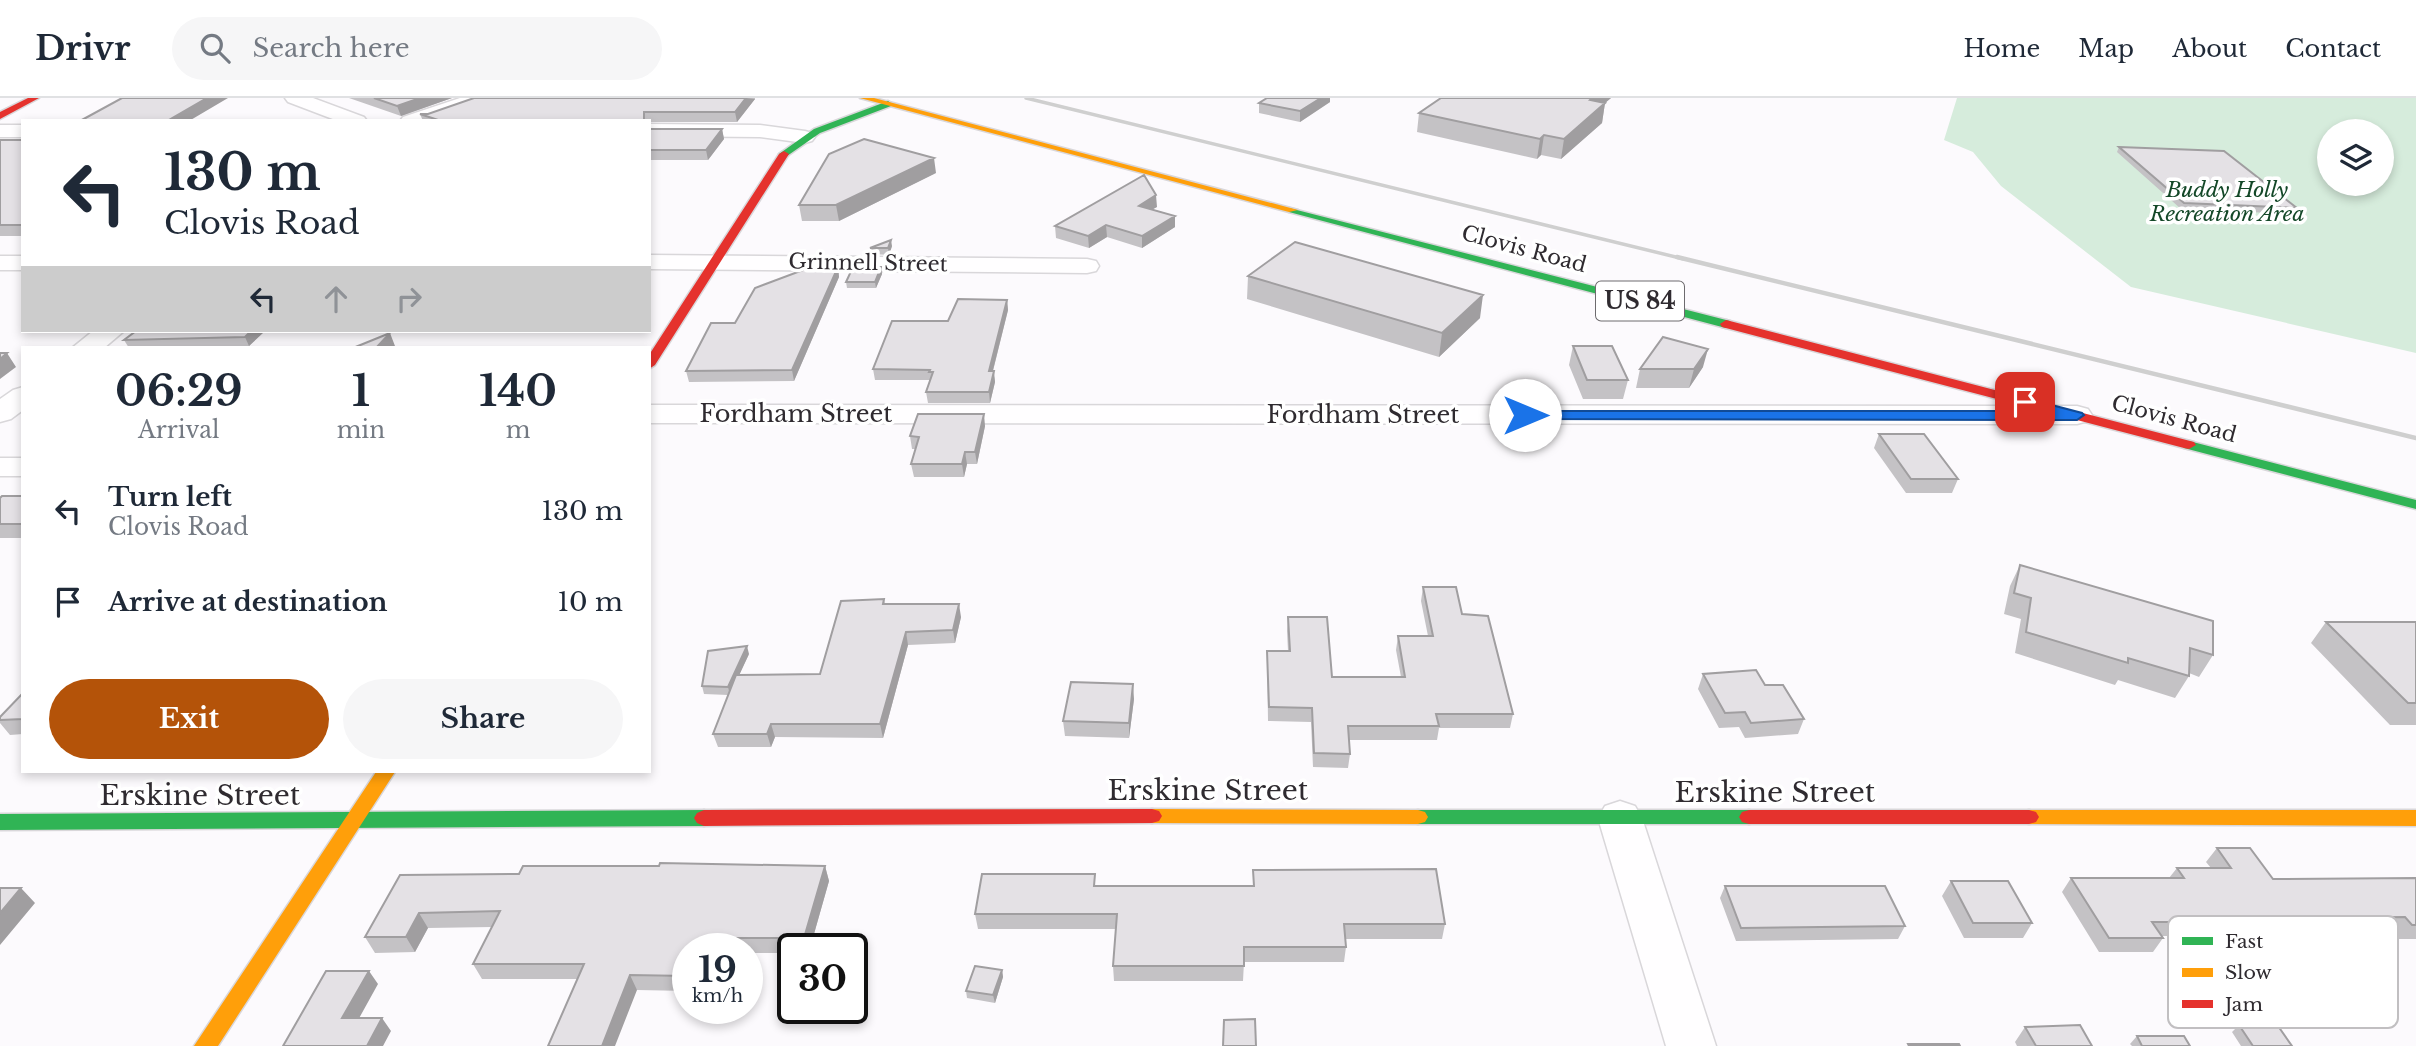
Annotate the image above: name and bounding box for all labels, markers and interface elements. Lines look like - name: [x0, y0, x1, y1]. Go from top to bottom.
- search box: [172, 17, 662, 80]
- text: Drivr: [35, 28, 130, 69]
- icon: search: [196, 29, 234, 67]
- text: Search here: [252, 32, 410, 64]
- text: Home: [1964, 34, 2040, 63]
- text: Map: [2078, 34, 2134, 63]
- text: About: [2172, 34, 2247, 63]
- text: Contact: [2285, 34, 2381, 63]
- map controls: [2317, 119, 2394, 196]
- button: layers: [2317, 119, 2394, 196]
- text: 130 m: [164, 142, 321, 203]
- icon: left: [49, 147, 140, 238]
- park label: Buddy Holly Recreation Area: [2149, 177, 2304, 227]
- text: Clovis Road: [164, 203, 360, 243]
- street label: Clovis Road: [1459, 220, 1589, 278]
- street label: Grinnell Street: [788, 249, 948, 277]
- icon: left: [244, 280, 282, 318]
- icon: ahead: [317, 280, 355, 318]
- icon: right: [390, 280, 428, 318]
- road number: US 84: [1596, 282, 1684, 320]
- text: 06:29: [115, 365, 243, 417]
- text: 1: [352, 365, 370, 417]
- text: 140: [479, 365, 557, 417]
- pin: [1995, 372, 2055, 432]
- position arrow: [1488, 378, 1562, 452]
- icon: arrive: [2006, 383, 2044, 421]
- street label: Clovis Road: [2109, 390, 2239, 448]
- street label: Fordham Street: [700, 399, 892, 428]
- street label: Fordham Street: [1267, 400, 1459, 429]
- text: Arrival: [138, 416, 220, 444]
- text: min: [337, 416, 385, 444]
- text: m: [506, 416, 530, 444]
- text: Turn left: [108, 481, 232, 513]
- icon: left: [49, 492, 87, 530]
- text: 130 m: [541, 495, 623, 527]
- text: Clovis Road: [108, 513, 249, 541]
- icon: arrive: [49, 583, 87, 621]
- text: Arrive at destination: [108, 586, 388, 618]
- text: 10 m: [557, 586, 623, 618]
- button: Exit: [49, 679, 329, 759]
- button: Share: [343, 679, 623, 759]
- street label: Erskine Street: [1108, 773, 1309, 808]
- street label: Erskine Street: [1675, 775, 1876, 810]
- street label: Erskine Street: [100, 778, 301, 813]
- legend: [2168, 916, 2398, 1028]
- text: Fast: [2225, 930, 2264, 953]
- speed limit sign: 30: [777, 933, 868, 1024]
- text: 19: [698, 948, 737, 991]
- text: Slow: [2225, 961, 2272, 984]
- text: km/h: [692, 985, 743, 1007]
- text: Jam: [2222, 993, 2263, 1016]

